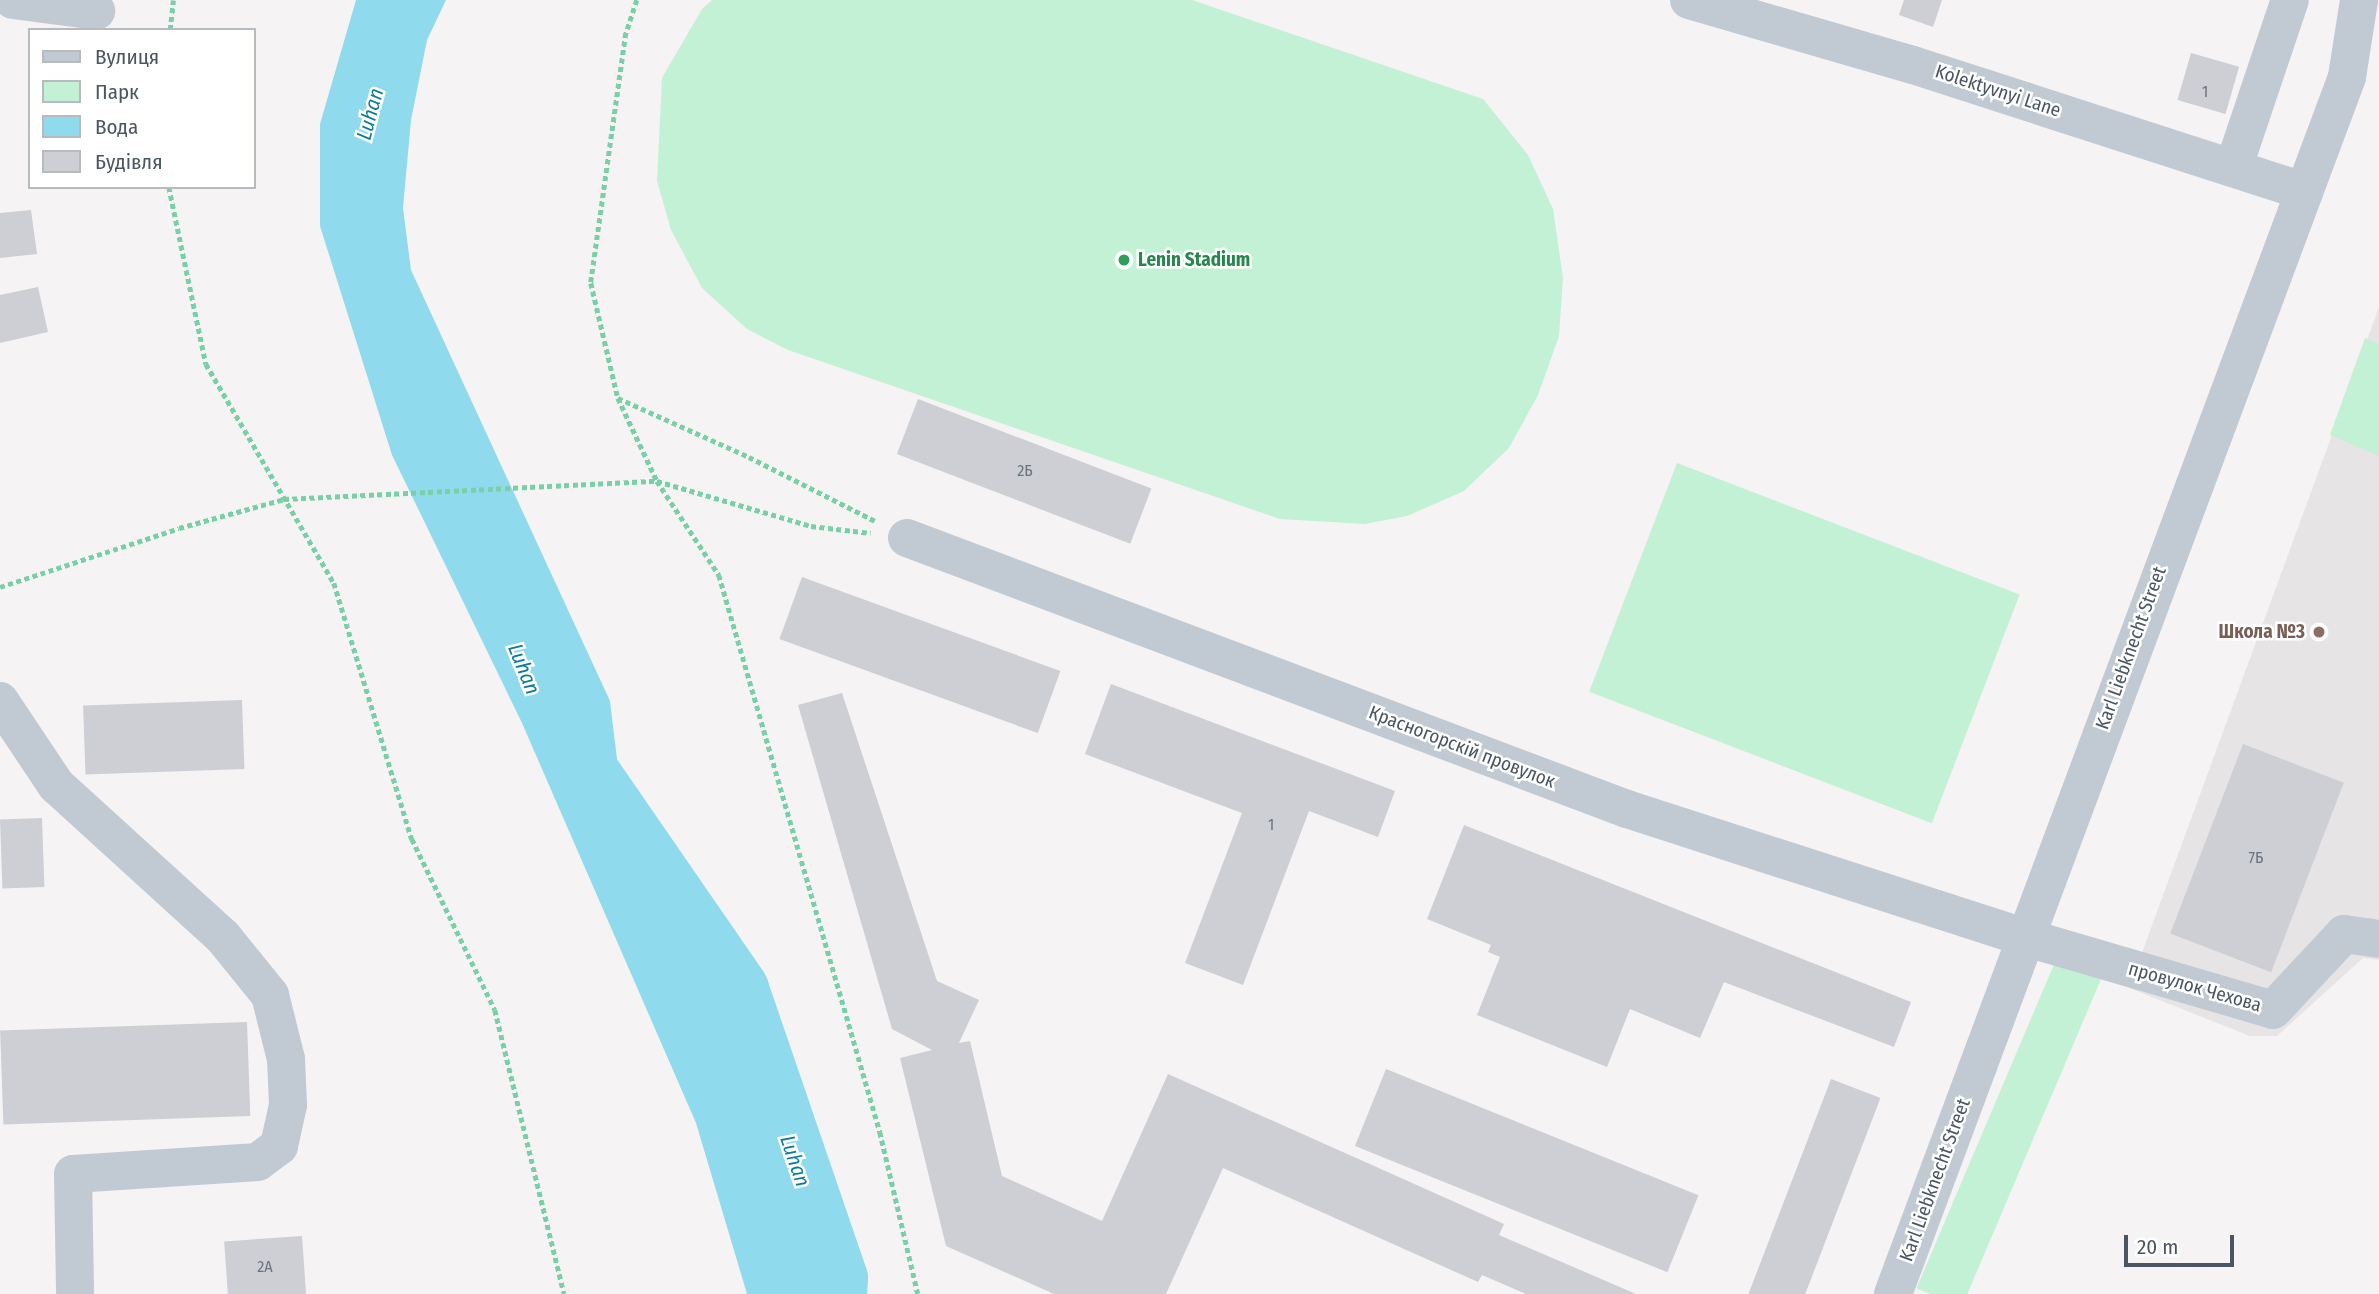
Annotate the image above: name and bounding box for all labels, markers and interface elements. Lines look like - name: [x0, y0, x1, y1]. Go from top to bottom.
- legend: [28, 28, 256, 189]
- text: Вулиця: [95, 44, 159, 70]
- street label: Kolektyvnyi Lane: [1932, 60, 2064, 122]
- text: Парк: [95, 79, 139, 105]
- house number: 1: [2202, 82, 2208, 102]
- water label: Luhan: [351, 85, 389, 143]
- text: Вода: [95, 114, 138, 140]
- text: Будівля: [95, 149, 163, 175]
- place label: Lenin Stadium: [1138, 249, 1250, 271]
- marker: Lenin Stadium: [1116, 252, 1132, 268]
- house number: 2Б: [1017, 461, 1033, 481]
- street label: Karl Liebknecht Street: [2091, 563, 2171, 733]
- place label: Школа №3: [2219, 621, 2305, 643]
- marker: Школа №3: [2311, 624, 2327, 640]
- water label: Luhan: [502, 640, 546, 698]
- street label: Красногорскій провулок: [1366, 701, 1558, 793]
- house number: 1: [1268, 815, 1274, 835]
- house number: 7Б: [2249, 848, 2263, 868]
- street label: провулок Чехова: [2126, 957, 2264, 1017]
- street label: Karl Liebknecht Street: [1895, 1095, 1975, 1265]
- water label: Luhan: [775, 1132, 815, 1190]
- scale bar: [2127, 1220, 2237, 1264]
- text: 20 m: [2137, 1234, 2178, 1260]
- house number: 2А: [257, 1257, 273, 1277]

